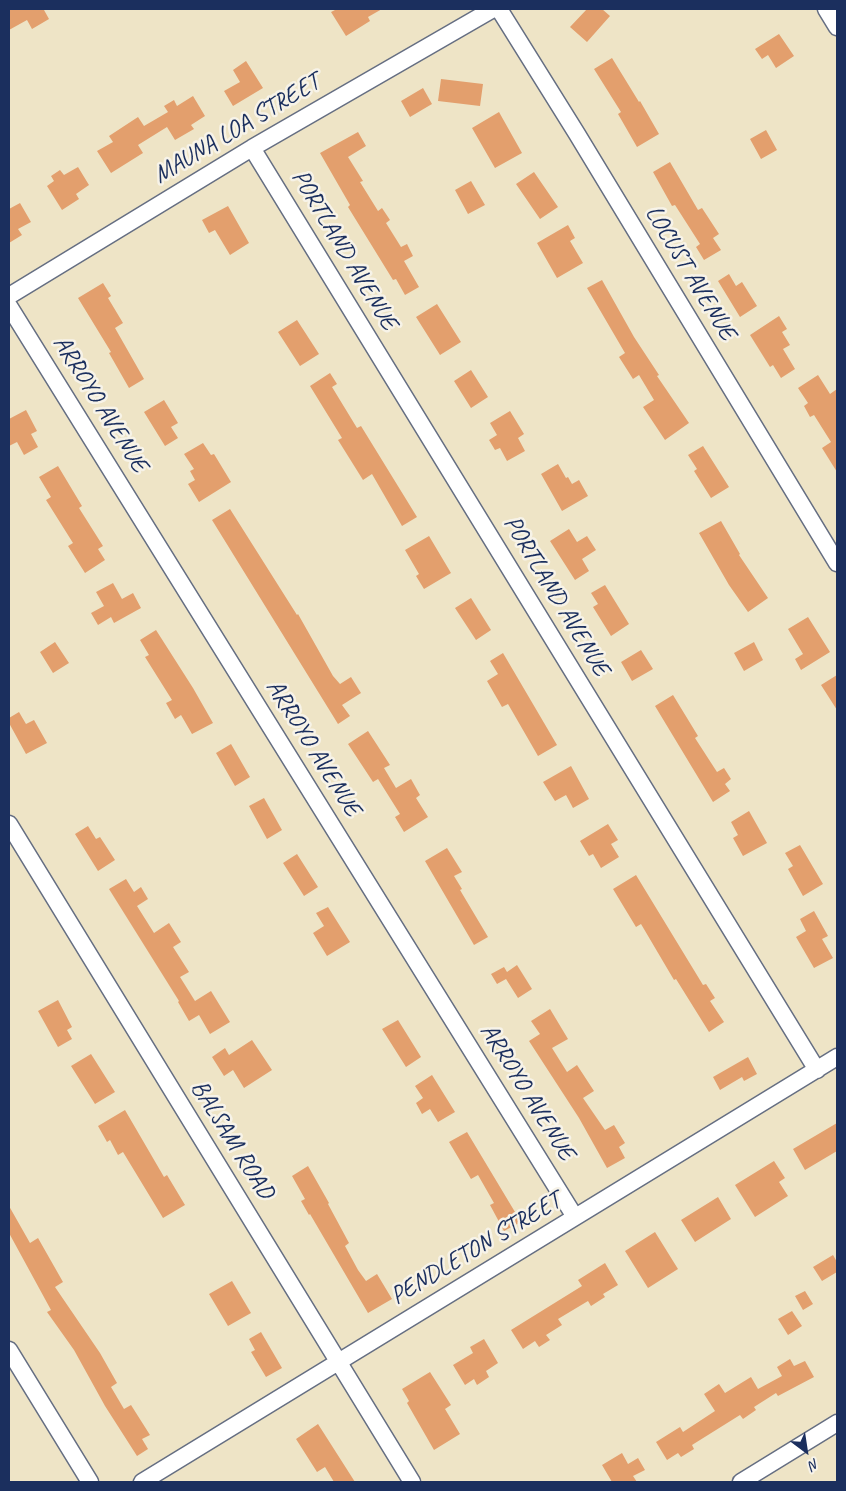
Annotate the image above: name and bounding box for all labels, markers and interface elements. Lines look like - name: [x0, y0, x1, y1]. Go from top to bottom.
- street label: MAUNA LOA STREET: [148, 67, 326, 191]
- street label: PORTLAND AVENUE: [284, 165, 404, 335]
- street label: LOCUST AVENUE: [638, 200, 742, 346]
- street label: ARROYO AVENUE: [46, 330, 154, 478]
- street label: PORTLAND AVENUE: [496, 511, 616, 681]
- street label: ARROYO AVENUE: [259, 674, 367, 822]
- street label: ARROYO AVENUE: [473, 1018, 581, 1166]
- street label: BALSAM ROAD: [184, 1075, 280, 1205]
- street label: PENDLETON STREET: [385, 1186, 567, 1312]
- north arrow: [781, 1426, 831, 1476]
- text: N: [806, 1455, 822, 1474]

